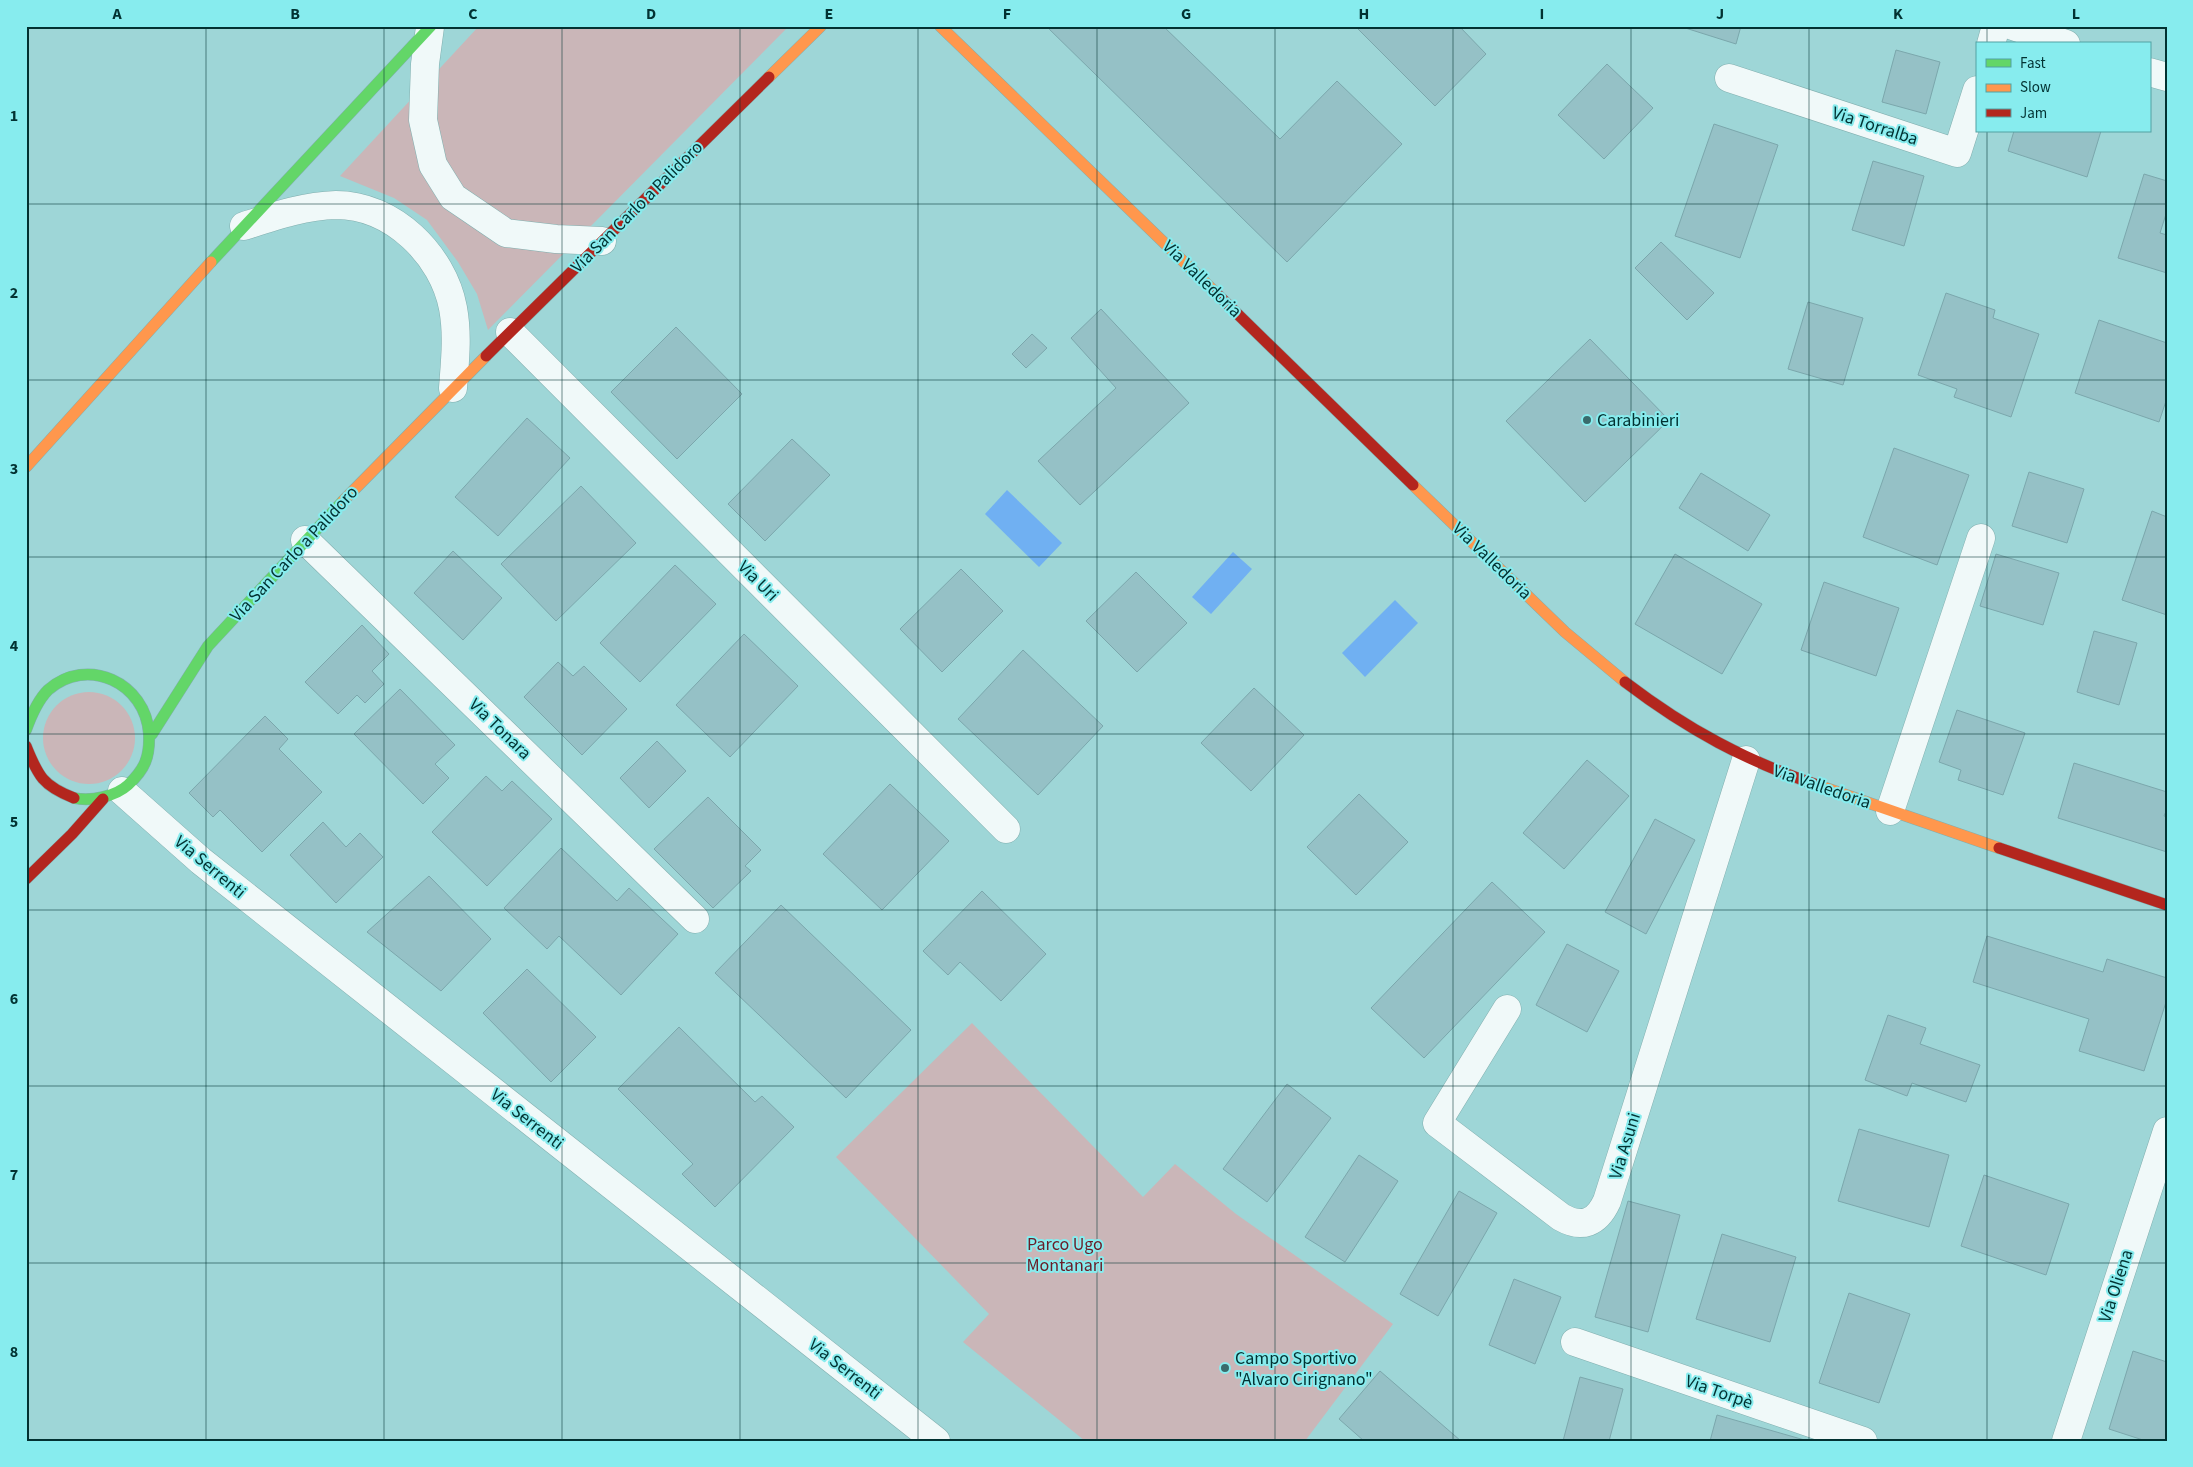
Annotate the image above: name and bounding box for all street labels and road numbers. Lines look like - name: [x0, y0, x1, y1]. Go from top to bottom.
- street label: Via Torralba: [1829, 100, 1921, 152]
- street label: Via San Carlo a Palidoro: [565, 135, 709, 279]
- street label: Via Valledoria: [1157, 235, 1247, 323]
- street label: Via San Carlo a Palidoro: [224, 480, 364, 628]
- street label: Via Valledoria: [1447, 517, 1537, 605]
- street label: Via Uri: [732, 555, 784, 607]
- street label: Via Tonara: [463, 693, 537, 765]
- street label: Via Valledoria: [1770, 759, 1874, 815]
- street label: Via Serrenti: [169, 830, 251, 904]
- street label: Via Serrenti: [485, 1083, 569, 1155]
- street label: Via Asuni: [1603, 1110, 1647, 1182]
- street label: Via Oliena: [2092, 1246, 2140, 1326]
- street label: Via Serrenti: [803, 1333, 887, 1405]
- street label: Via Torpè: [1682, 1369, 1756, 1415]

